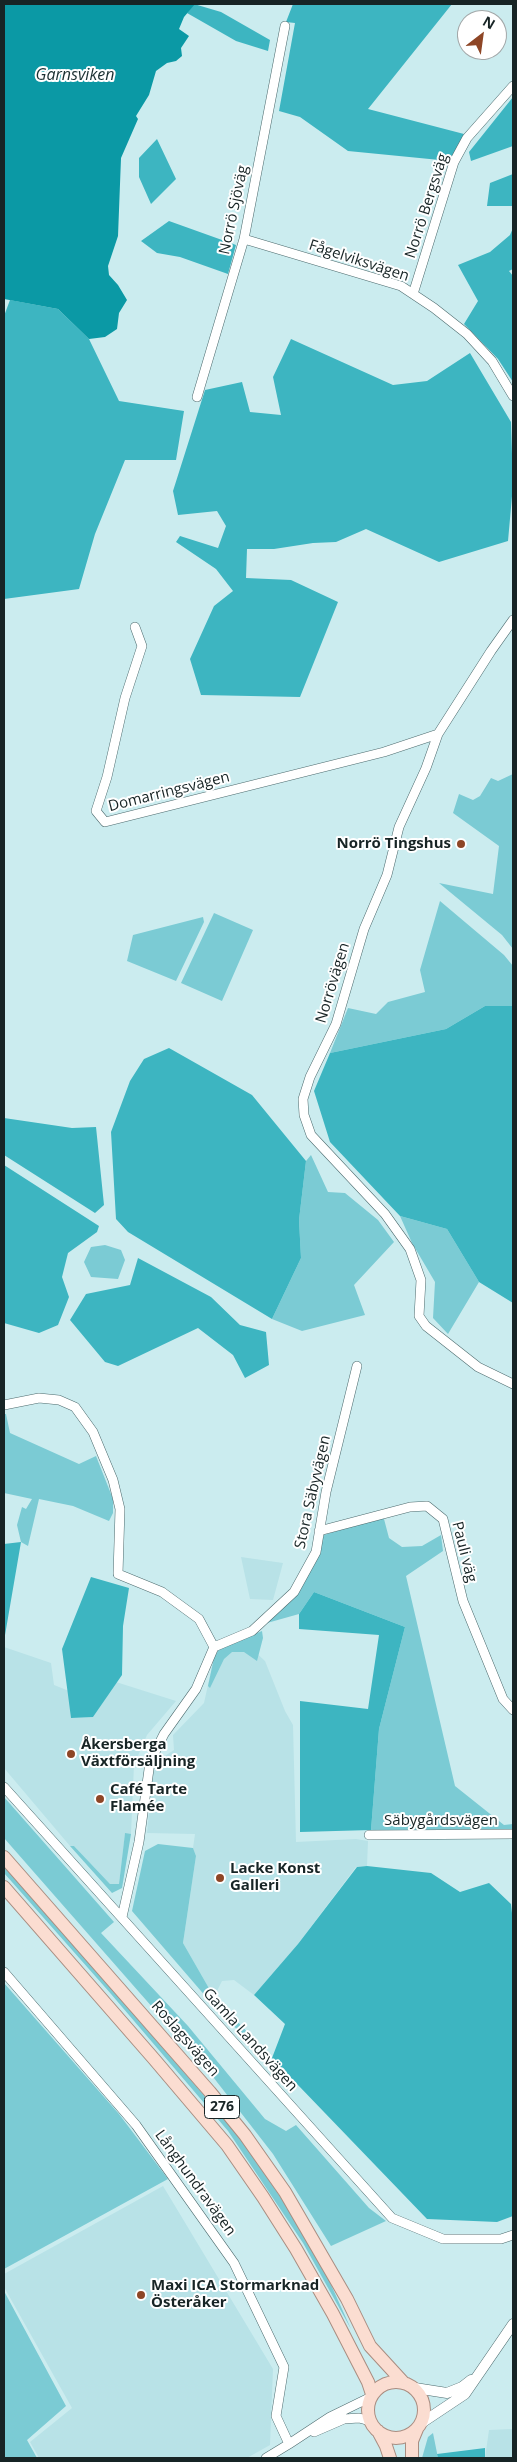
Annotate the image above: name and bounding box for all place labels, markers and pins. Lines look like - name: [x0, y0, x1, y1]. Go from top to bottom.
- place label: Norrö Tingshus: [336, 835, 451, 853]
- marker: Norrö Tingshus: [455, 838, 467, 850]
- place label: Åkersberga Växtförsäljning: [81, 1736, 195, 1771]
- marker: Åkersberga Växtförsäljning: [65, 1748, 77, 1760]
- place label: Café Tarte Flamée: [110, 1781, 187, 1816]
- marker: Café Tarte Flamée: [94, 1793, 106, 1805]
- place label: Lacke Konst Galleri: [230, 1860, 320, 1895]
- marker: Lacke Konst Galleri: [214, 1872, 226, 1884]
- place label: Maxi ICA Stormarknad Österåker: [151, 2277, 319, 2312]
- marker: Maxi ICA Stormarknad Österåker: [135, 2289, 147, 2301]

